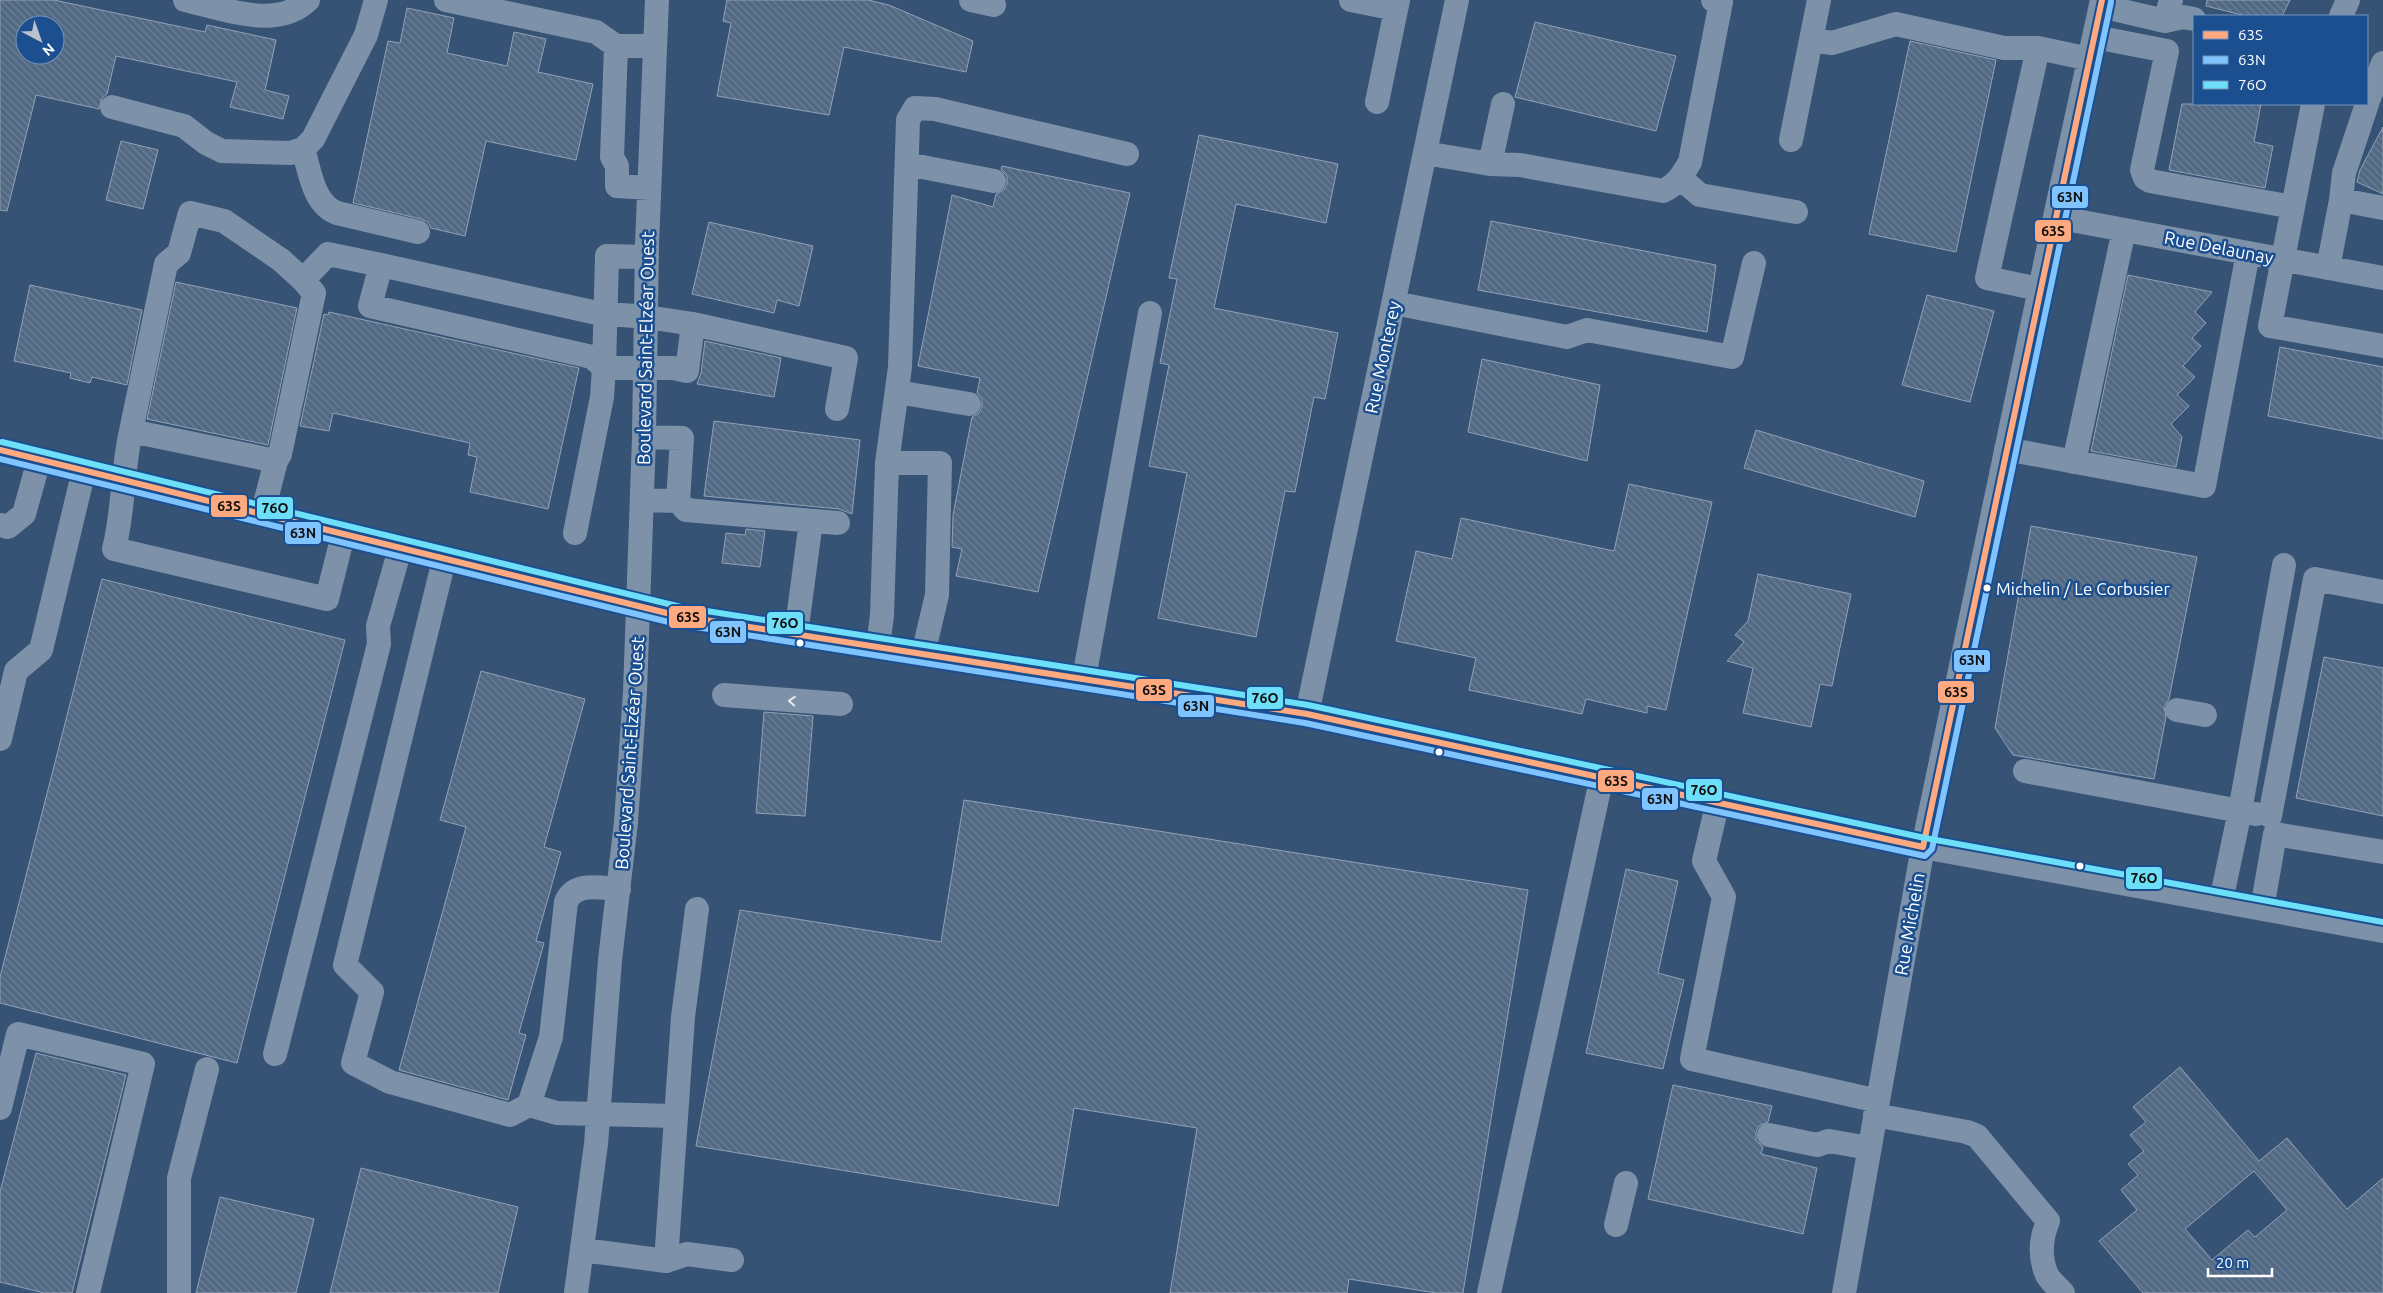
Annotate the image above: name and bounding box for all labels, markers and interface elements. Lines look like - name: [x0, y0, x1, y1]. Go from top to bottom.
- north arrow: [15, 15, 65, 65]
- legend: [2193, 15, 2368, 105]
- text: 63S: [2238, 26, 2263, 43]
- text: N: [39, 40, 58, 59]
- text: 63N: [2238, 51, 2266, 68]
- text: 76O: [2238, 76, 2267, 93]
- line badge: 63N: [2051, 185, 2089, 209]
- text: 63N: [2057, 189, 2083, 205]
- line badge: 63S: [2034, 219, 2072, 243]
- text: 63S: [2041, 223, 2065, 239]
- street label: Rue Delaunay: [2163, 227, 2276, 267]
- street label: Boulevard Saint-Elzéar Ouest: [633, 231, 657, 465]
- street label: Rue Monterey: [1360, 299, 1404, 415]
- line badge: 63S: [210, 494, 248, 518]
- line badge: 76O: [256, 496, 294, 520]
- text: 63S: [217, 498, 241, 514]
- text: 76O: [262, 500, 288, 516]
- line badge: 63N: [284, 521, 322, 545]
- text: 63N: [290, 525, 316, 541]
- place label: Michelin / Le Corbusier: [1996, 579, 2171, 598]
- marker: Michelin / Le Corbusier: [1982, 583, 1992, 593]
- line badge: 63S: [668, 605, 707, 629]
- text: 63S: [676, 609, 700, 625]
- line badge: 76O: [766, 611, 804, 635]
- text: 76O: [772, 615, 798, 631]
- line badge: 63N: [709, 620, 747, 644]
- text: 63N: [715, 624, 741, 640]
- street label: Boulevard Saint-Elzéar Ouest: [611, 636, 647, 870]
- unlabelled marker: [795, 638, 805, 648]
- line badge: 63N: [1953, 649, 1991, 673]
- text: 63N: [1959, 652, 1985, 668]
- line badge: 63S: [1135, 678, 1173, 702]
- line badge: 63S: [1937, 680, 1975, 704]
- text: 63S: [1142, 682, 1166, 698]
- text: 63S: [1944, 684, 1968, 700]
- line badge: 76O: [1246, 686, 1284, 710]
- text: 76O: [1252, 690, 1278, 706]
- line badge: 63N: [1177, 694, 1215, 718]
- one-way arrow: [788, 695, 796, 706]
- text: 63N: [1183, 698, 1209, 714]
- unlabelled marker: [1434, 747, 1444, 757]
- line badge: 63S: [1597, 769, 1635, 793]
- text: 63S: [1604, 773, 1628, 789]
- line badge: 76O: [1685, 778, 1723, 802]
- text: 76O: [1691, 782, 1717, 798]
- line badge: 63N: [1641, 787, 1679, 811]
- text: 63N: [1647, 791, 1673, 807]
- unlabelled marker: [2075, 861, 2085, 871]
- line badge: 76O: [2125, 866, 2163, 890]
- text: 76O: [2131, 870, 2157, 886]
- street label: Rue Michelin: [1890, 871, 1928, 977]
- scale bar: [2208, 1246, 2272, 1278]
- text: 20 m: [2216, 1254, 2249, 1271]

